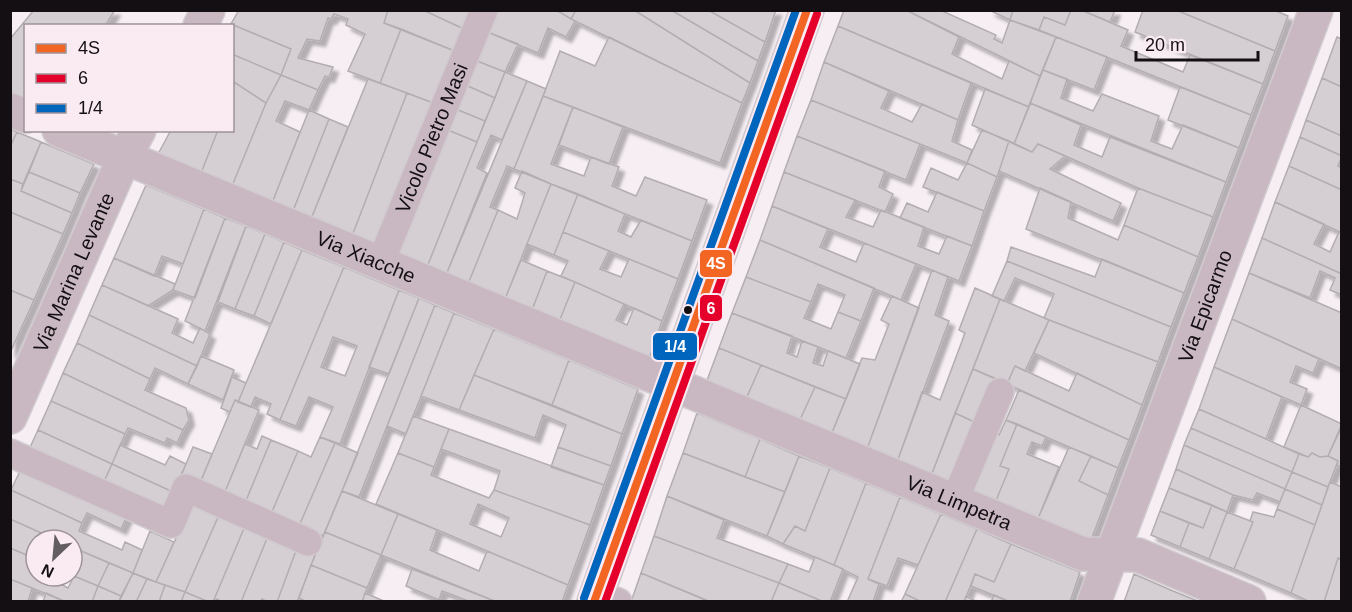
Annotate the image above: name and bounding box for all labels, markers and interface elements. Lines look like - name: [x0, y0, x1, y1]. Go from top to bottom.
- legend: [24, 24, 234, 132]
- scale bar: [1136, 24, 1258, 62]
- text: 20 m: [1145, 35, 1185, 55]
- text: 4S: [78, 38, 100, 58]
- street label: Vicolo Pietro Masi: [391, 60, 472, 216]
- text: 6: [78, 68, 88, 88]
- text: 1/4: [78, 98, 103, 118]
- street label: Via Marina Levante: [29, 189, 118, 356]
- street label: Via Xiacche: [313, 227, 419, 287]
- street label: Via Epicarmo: [1174, 247, 1236, 366]
- line badge: 4S: [699, 249, 733, 278]
- text: 4S: [706, 255, 726, 272]
- line badge: 6: [699, 294, 723, 322]
- text: 6: [707, 300, 716, 317]
- unlabelled marker: [682, 304, 694, 316]
- line badge: 1/4: [652, 332, 698, 361]
- text: 1/4: [664, 338, 686, 355]
- street label: Via Limpetra: [903, 471, 1016, 535]
- north arrow: [24, 528, 84, 588]
- text: N: [39, 561, 57, 581]

